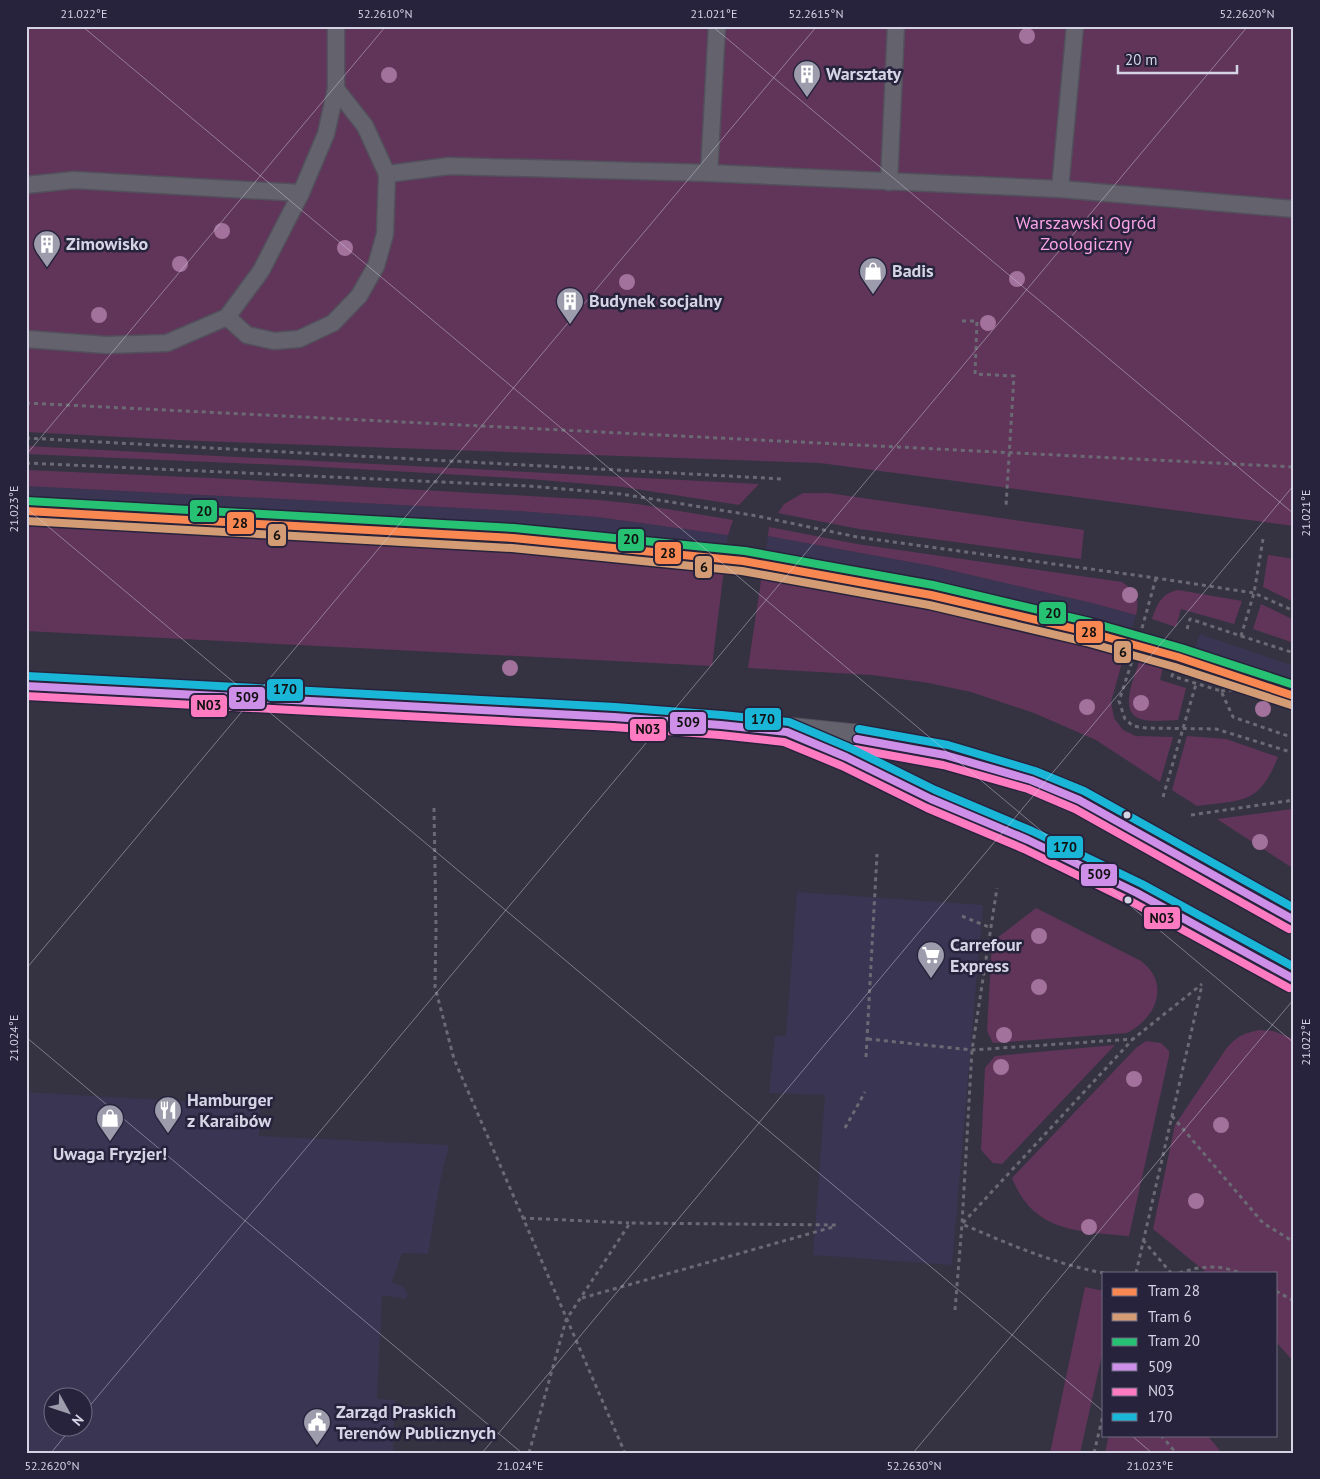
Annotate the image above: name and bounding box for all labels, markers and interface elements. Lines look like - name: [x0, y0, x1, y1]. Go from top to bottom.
- text: 21.022°E: [61, 6, 107, 21]
- text: 52.2610°N: [358, 6, 412, 21]
- text: 21.021°E: [691, 6, 737, 21]
- text: 52.2615°N: [789, 6, 843, 21]
- text: 52.2620°N: [1220, 6, 1274, 21]
- scale bar: [1118, 42, 1236, 74]
- text: 20 m: [1125, 50, 1158, 69]
- building icon: Warsztaty: [792, 59, 822, 98]
- place label: Warsztaty: [826, 62, 902, 85]
- park label: Warszawski Ogród Zoologiczny: [1016, 211, 1156, 255]
- building icon: Zimowisko: [32, 229, 62, 268]
- place label: Zimowisko: [66, 232, 149, 255]
- shop icon: Badis: [858, 256, 888, 295]
- place label: Badis: [892, 259, 934, 282]
- building icon: Budynek socjalny: [555, 286, 585, 325]
- place label: Budynek socjalny: [589, 289, 722, 312]
- text: 21.023°E: [6, 486, 21, 532]
- text: 21.021°E: [1298, 490, 1313, 536]
- line badge: 20: [189, 499, 218, 523]
- text: 20: [196, 502, 212, 520]
- line badge: 28: [226, 511, 255, 535]
- text: 28: [232, 514, 248, 532]
- line badge: 6: [267, 523, 287, 547]
- text: 6: [273, 526, 281, 544]
- line badge: 20: [617, 528, 645, 552]
- text: 20: [623, 530, 639, 548]
- line badge: 28: [654, 541, 682, 565]
- text: 28: [660, 544, 676, 562]
- line badge: 6: [694, 555, 713, 579]
- text: 6: [700, 558, 708, 576]
- line badge: 20: [1038, 601, 1067, 625]
- text: 20: [1045, 604, 1061, 622]
- line badge: 28: [1075, 620, 1104, 644]
- text: 28: [1081, 623, 1097, 641]
- line badge: 6: [1113, 640, 1132, 664]
- text: 6: [1119, 643, 1127, 661]
- line badge: 170: [266, 678, 304, 702]
- text: 170: [273, 680, 297, 698]
- line badge: 509: [228, 686, 266, 710]
- text: 509: [235, 688, 259, 706]
- line badge: N03: [190, 694, 228, 718]
- text: N03: [196, 696, 222, 714]
- line badge: 170: [744, 707, 782, 731]
- text: 170: [751, 710, 775, 728]
- line badge: 509: [669, 711, 707, 735]
- text: 509: [676, 713, 700, 731]
- line badge: N03: [629, 718, 667, 742]
- text: N03: [635, 720, 661, 738]
- unlabelled marker: [1122, 810, 1132, 820]
- line badge: 170: [1046, 835, 1084, 859]
- text: 170: [1053, 838, 1077, 856]
- line badge: 509: [1080, 863, 1118, 887]
- text: 509: [1087, 865, 1111, 883]
- unlabelled marker: [1123, 895, 1133, 905]
- line badge: N03: [1143, 906, 1181, 930]
- text: N03: [1149, 909, 1175, 927]
- place label: Carrefour Express: [950, 933, 1023, 977]
- supermarket icon: Carrefour Express: [916, 940, 946, 979]
- text: 21.024°E: [6, 1015, 21, 1061]
- text: 21.022°E: [1298, 1019, 1313, 1065]
- place label: Hamburger z Karaibów: [187, 1088, 274, 1132]
- restaurant icon: Hamburger z Karaibów: [153, 1095, 183, 1134]
- shop icon: Uwaga Fryzjer!: [95, 1103, 125, 1142]
- place label: Uwaga Fryzjer!: [53, 1142, 167, 1165]
- legend: [1102, 1272, 1278, 1436]
- text: Tram 28: [1148, 1281, 1200, 1300]
- text: Tram 6: [1148, 1307, 1192, 1326]
- text: Tram 20: [1148, 1331, 1200, 1350]
- text: 509: [1148, 1357, 1173, 1376]
- text: N03: [1148, 1381, 1174, 1400]
- north arrow: [42, 1386, 92, 1436]
- place label: Zarząd Praskich Terenów Publicznych: [336, 1400, 496, 1444]
- public building icon: Zarząd Praskich Terenów Publicznych: [302, 1407, 332, 1446]
- text: 170: [1148, 1407, 1173, 1426]
- text: N: [68, 1411, 88, 1430]
- text: 52.2620°N: [25, 1458, 79, 1473]
- text: 21.024°E: [497, 1458, 543, 1473]
- text: 52.2630°N: [887, 1458, 941, 1473]
- text: 21.023°E: [1127, 1458, 1173, 1473]

